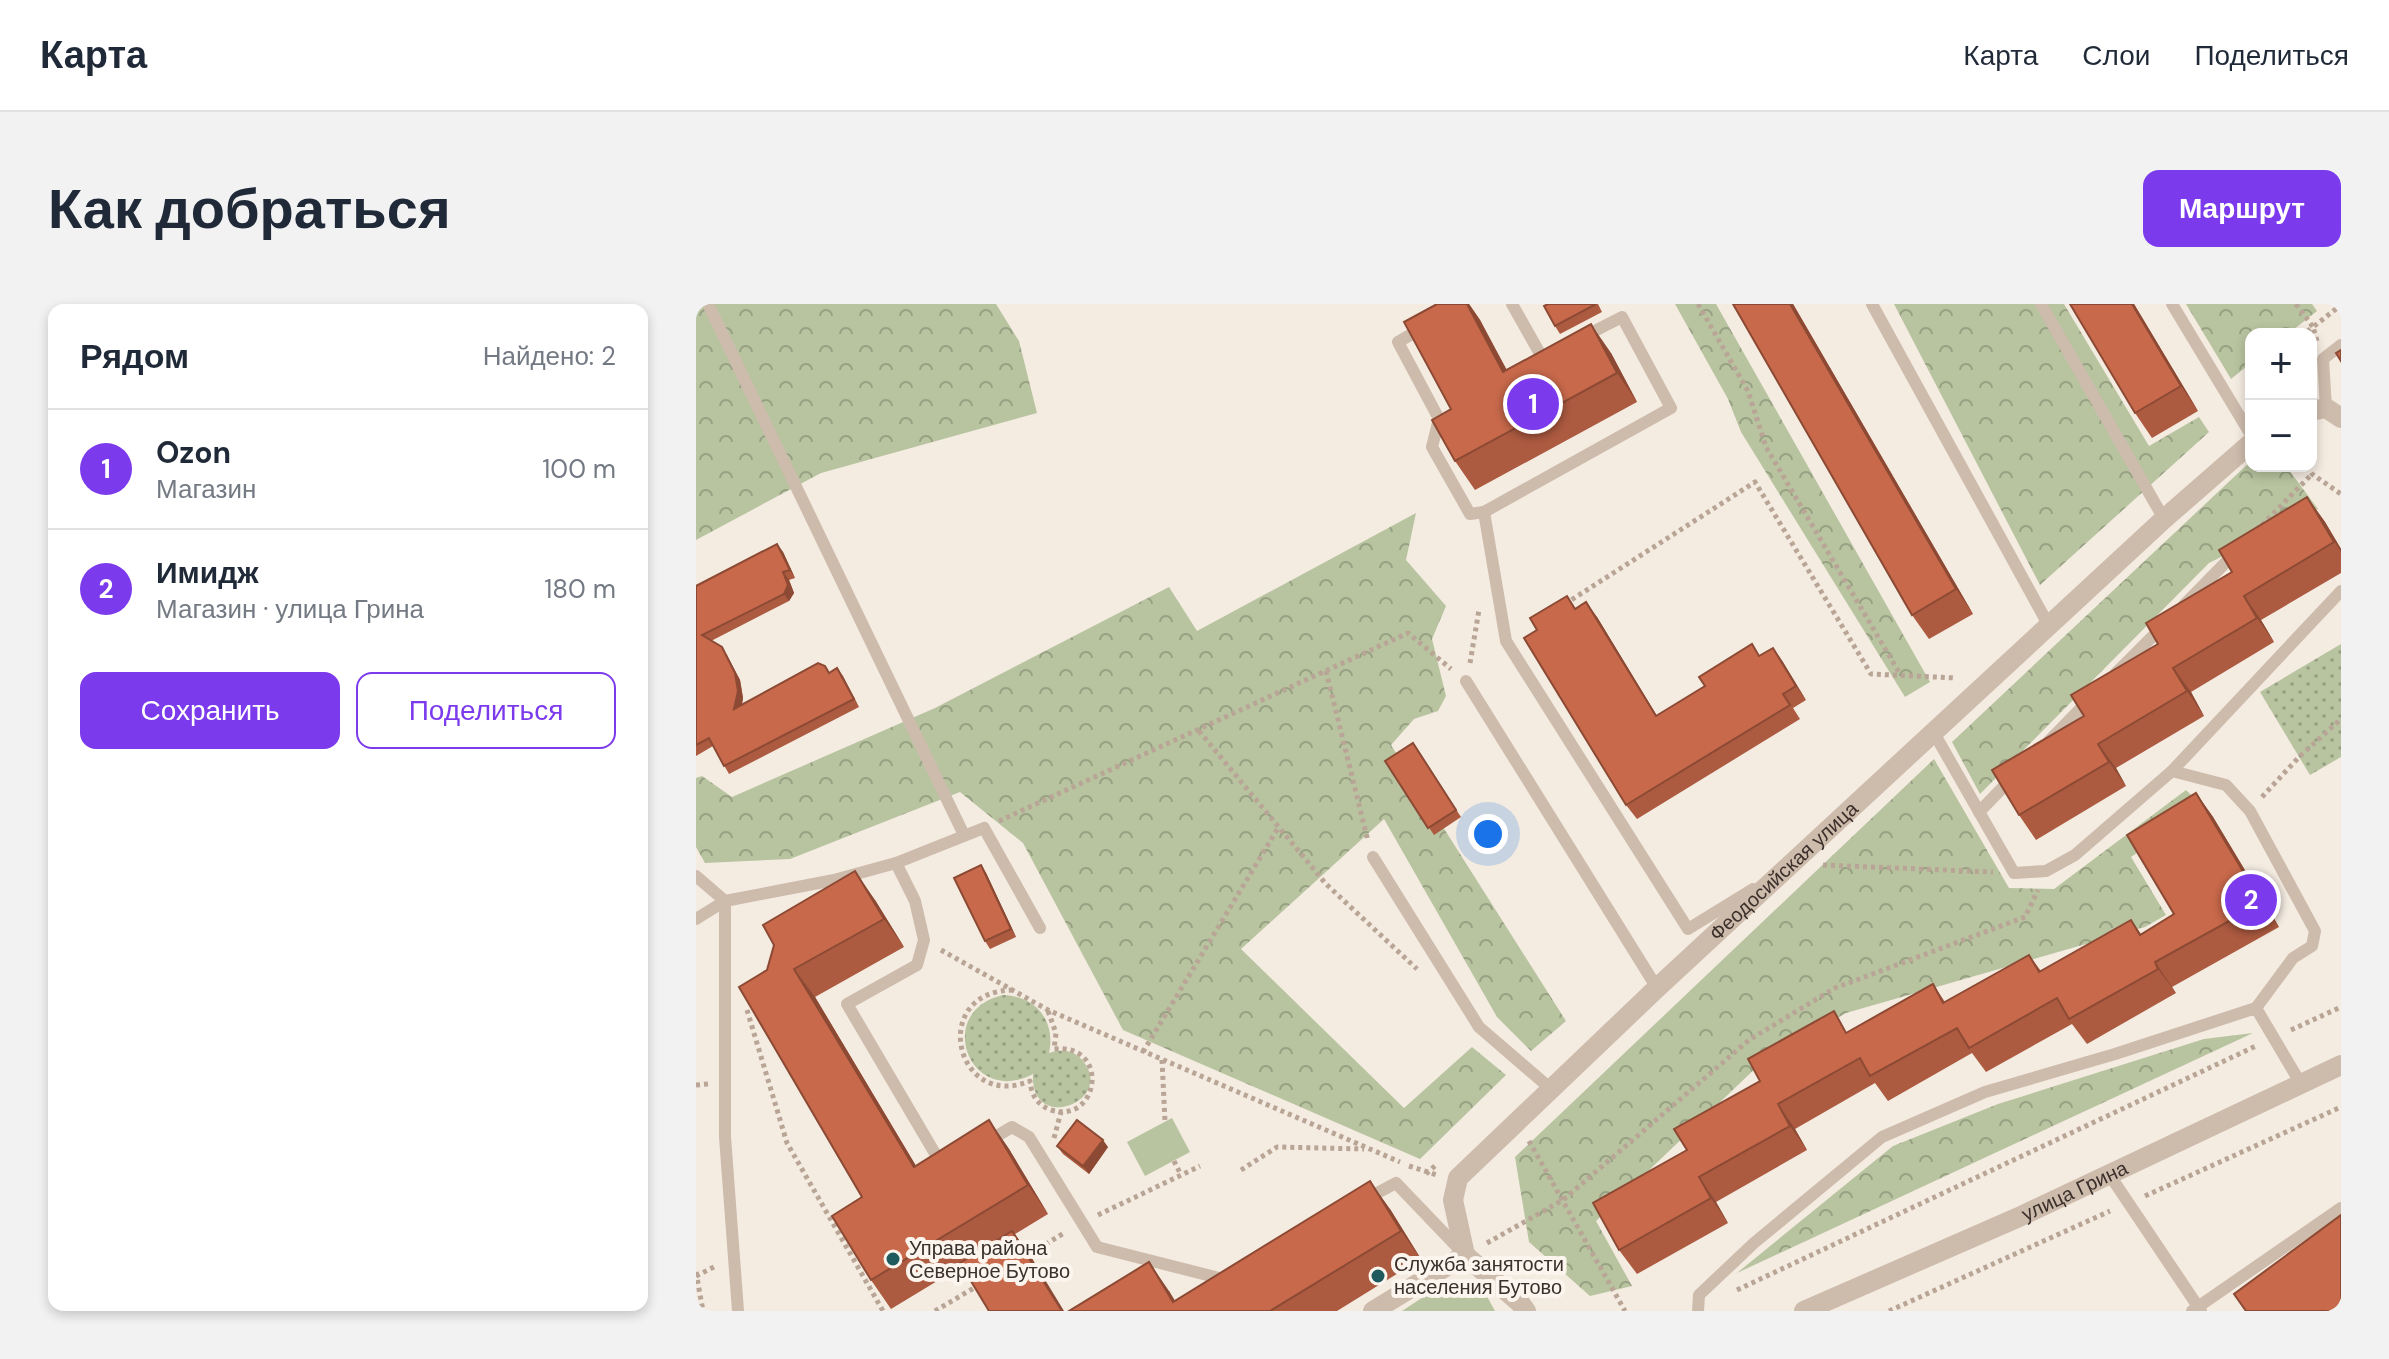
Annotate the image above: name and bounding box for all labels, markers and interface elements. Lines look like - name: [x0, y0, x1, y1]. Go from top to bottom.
- text: Карта: [40, 30, 147, 80]
- text: Карта: [1963, 37, 2038, 74]
- text: Слои: [2082, 37, 2150, 74]
- text: Поделиться: [2194, 37, 2349, 74]
- button: Маршрут: [2143, 170, 2341, 247]
- text: Как добраться: [48, 172, 451, 245]
- map controls: [2245, 328, 2317, 472]
- button: +: [2245, 328, 2317, 400]
- text: Рядом: [80, 334, 189, 379]
- text: Найдено: 2: [483, 339, 616, 373]
- pin: 1: [1507, 374, 1559, 434]
- button: −: [2245, 400, 2317, 472]
- text: Ozon: [156, 433, 231, 472]
- text: 1: [101, 452, 111, 486]
- text: 100 m: [542, 452, 616, 486]
- text: Магазин: [156, 472, 256, 506]
- text: Имидж: [156, 553, 259, 592]
- text: 2: [98, 572, 114, 606]
- text: 180 m: [544, 572, 616, 606]
- text: Магазин · улица Грина: [156, 592, 424, 626]
- button: Сохранить: [80, 672, 340, 749]
- button: Поделиться: [356, 672, 616, 749]
- street label: Феодосийская улица: [1704, 795, 1864, 946]
- your location: [1468, 814, 1508, 854]
- pin: 2: [2225, 870, 2277, 930]
- street label: улица Грина: [2017, 1154, 2133, 1227]
- place label: Управа района Северное Бутово: [909, 1235, 1070, 1284]
- marker: Управа района Северное Бутово: [884, 1250, 902, 1268]
- place label: Служба занятости населения Бутово: [1394, 1251, 1564, 1300]
- marker: Служба занятости населения Бутово: [1369, 1267, 1387, 1285]

